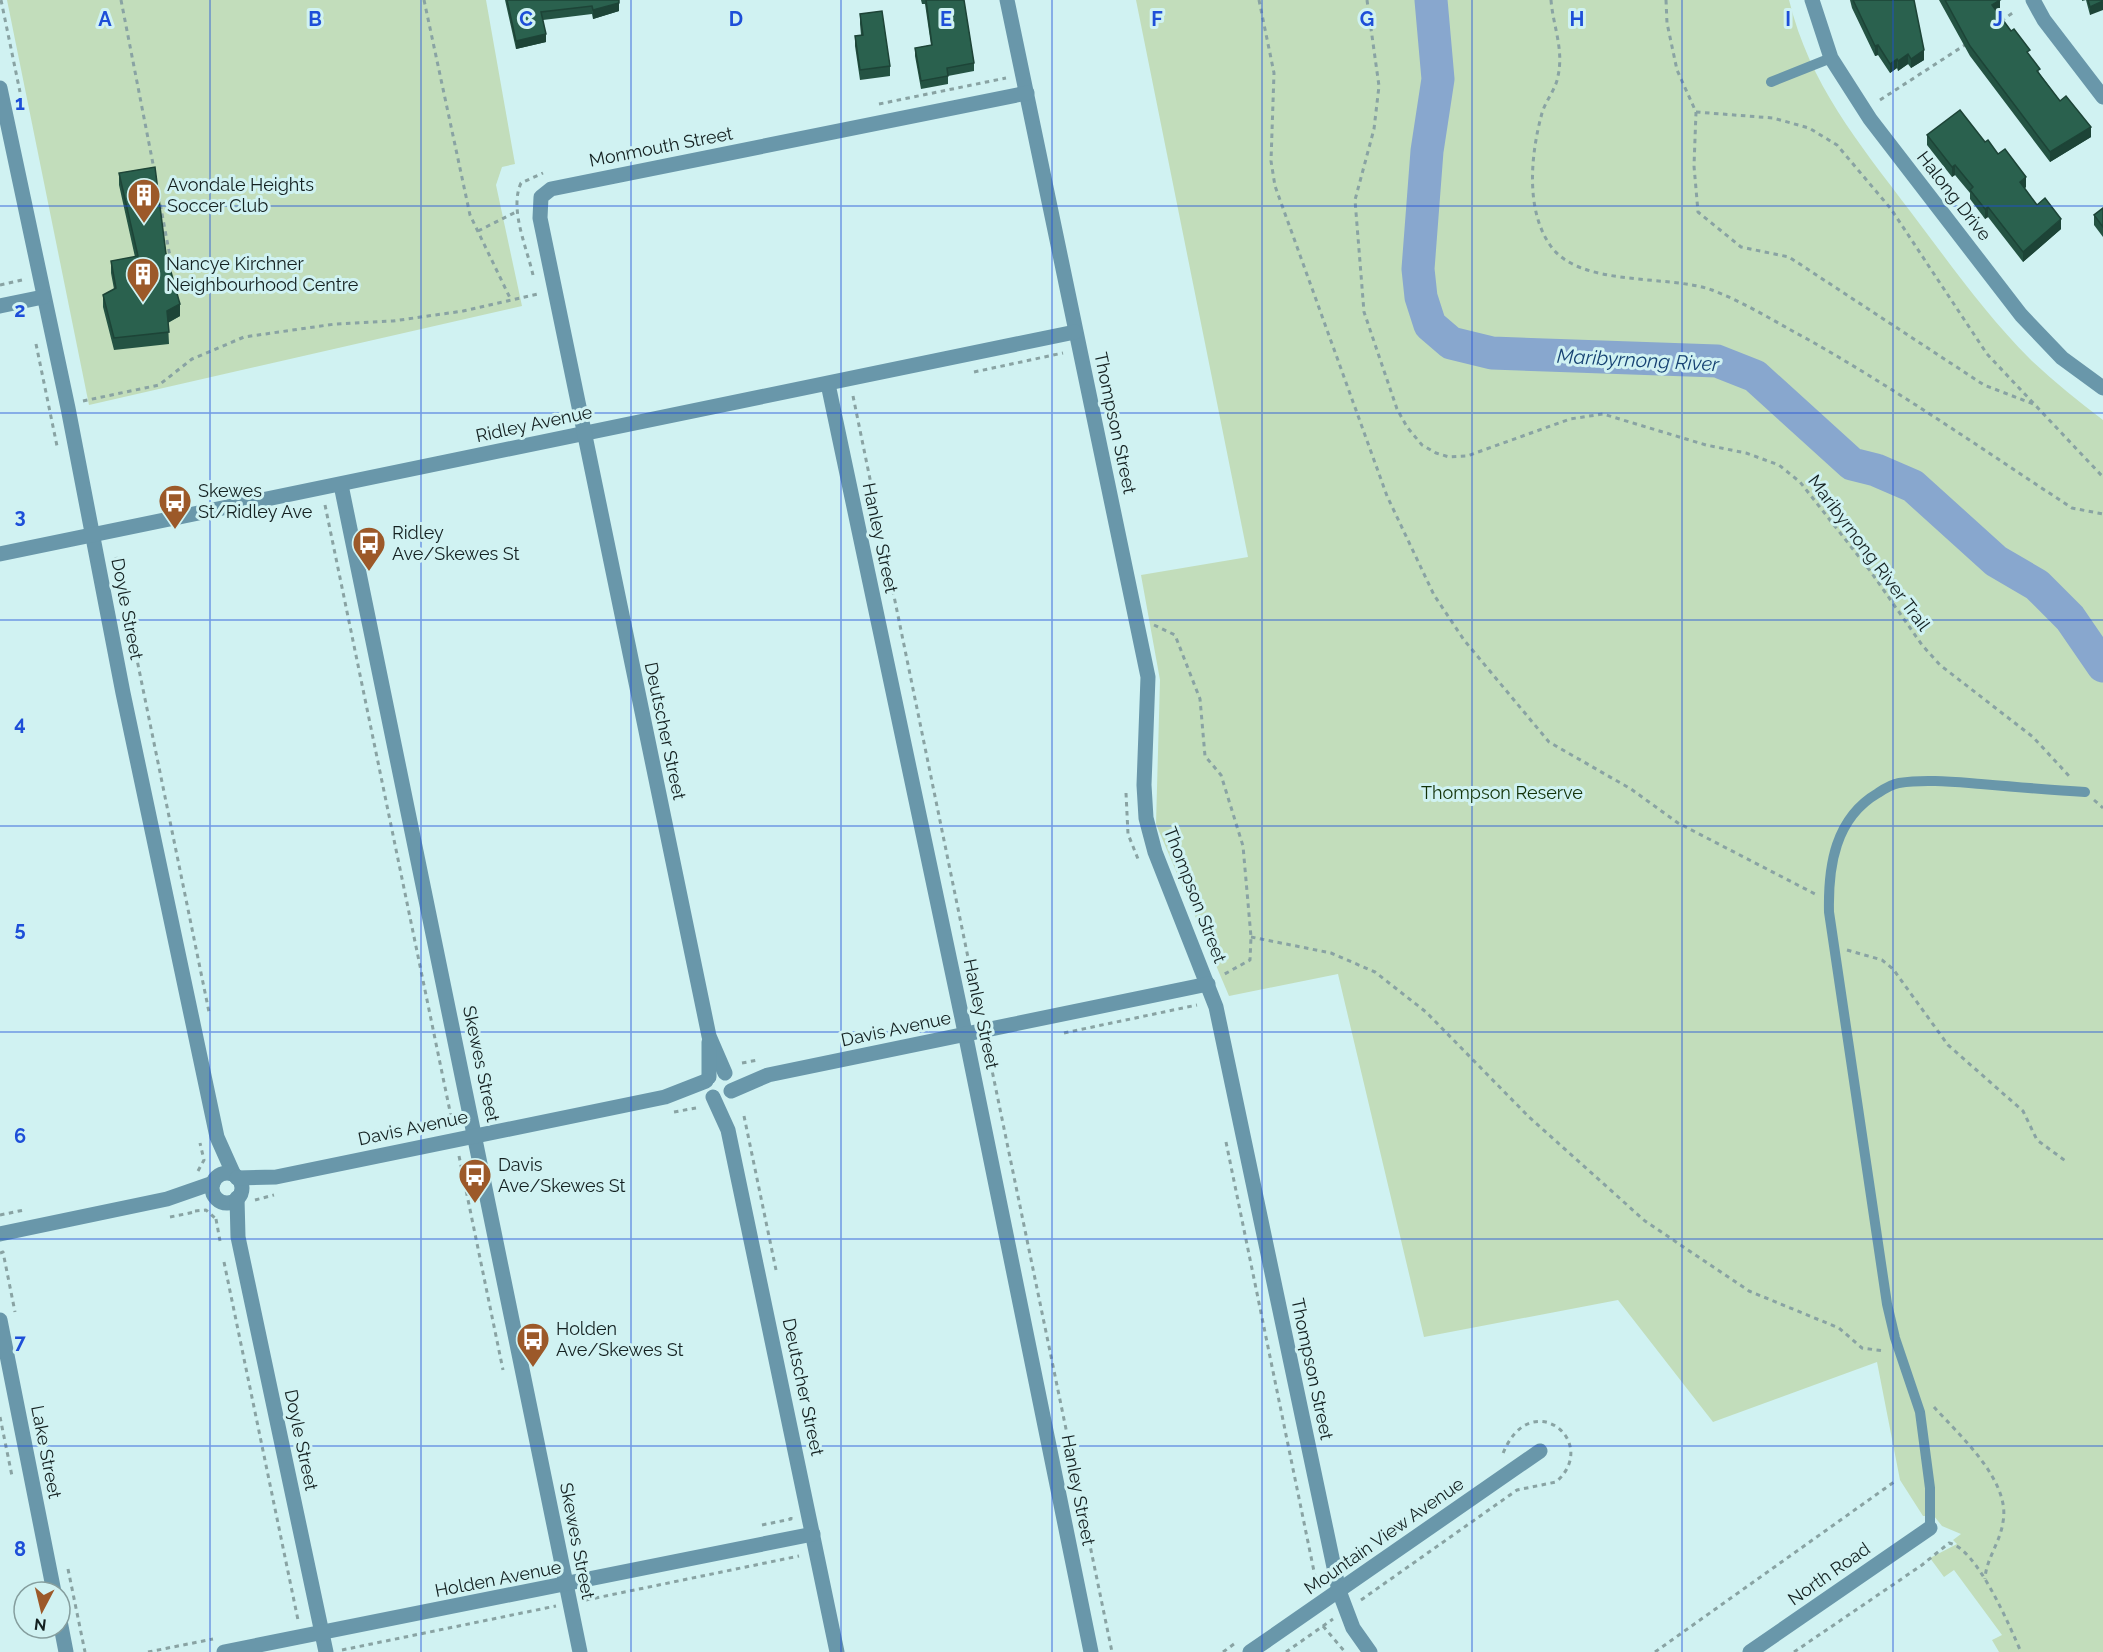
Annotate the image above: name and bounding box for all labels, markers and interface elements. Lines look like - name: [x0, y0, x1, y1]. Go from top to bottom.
- text: A: [98, 7, 112, 31]
- text: B: [308, 7, 322, 31]
- text: C: [519, 7, 533, 31]
- text: D: [729, 7, 743, 31]
- text: E: [940, 7, 952, 31]
- text: F: [1151, 7, 1163, 31]
- text: G: [1360, 7, 1374, 31]
- text: H: [1570, 7, 1584, 31]
- text: I: [1785, 7, 1791, 31]
- text: J: [1993, 7, 2003, 31]
- text: 1: [15, 91, 25, 115]
- street label: Monmouth Street: [587, 122, 734, 171]
- street label: Halong Drive: [1913, 147, 1996, 245]
- place label: Avondale Heights Soccer Club: [167, 174, 314, 216]
- building icon: Avondale Heights Soccer Club: [126, 177, 162, 224]
- place label: Nancye Kirchner Neighbourhood Centre: [166, 253, 359, 295]
- building icon: Nancye Kirchner Neighbourhood Centre: [125, 256, 161, 303]
- text: 2: [14, 298, 26, 322]
- water label: Maribyrnong River: [1556, 344, 1721, 376]
- street label: Thompson Street: [1090, 350, 1141, 496]
- street label: Ridley Avenue: [474, 401, 594, 446]
- street label: Maribyrnong River Trail: [1804, 471, 1935, 635]
- place label: Skewes St/Ridley Ave: [198, 480, 313, 522]
- street label: Hanley Street: [859, 481, 902, 595]
- bus stop icon: Skewes St/Ridley Ave: [157, 483, 193, 530]
- text: 3: [14, 504, 26, 528]
- place label: Ridley Ave/Skewes St: [392, 522, 520, 564]
- bus stop icon: Ridley Ave/Skewes St: [351, 525, 387, 572]
- street label: Doyle Street: [107, 556, 148, 661]
- street label: Deutscher Street: [641, 660, 690, 802]
- text: 4: [14, 711, 26, 735]
- park label: Thompson Reserve: [1421, 782, 1583, 803]
- street label: Thompson Street: [1160, 824, 1231, 966]
- text: 5: [14, 917, 26, 941]
- street label: Hanley Street: [960, 957, 1003, 1071]
- street label: Skewes Street: [459, 1004, 504, 1124]
- street label: Davis Avenue: [839, 1007, 953, 1050]
- street label: Davis Avenue: [356, 1106, 470, 1149]
- text: 6: [14, 1124, 26, 1148]
- place label: Davis Ave/Skewes St: [498, 1154, 626, 1196]
- bus stop icon: Davis Ave/Skewes St: [457, 1157, 493, 1204]
- street label: Thompson Street: [1287, 1296, 1338, 1442]
- street label: Deutscher Street: [779, 1316, 828, 1458]
- place label: Holden Ave/Skewes St: [556, 1318, 684, 1360]
- bus stop icon: Holden Ave/Skewes St: [515, 1321, 551, 1368]
- text: 7: [14, 1330, 26, 1354]
- street label: Doyle Street: [281, 1387, 322, 1492]
- street label: Lake Street: [27, 1404, 66, 1500]
- street label: Hanley Street: [1057, 1433, 1100, 1547]
- street label: Mountain View Avenue: [1300, 1472, 1468, 1599]
- street label: Skewes Street: [556, 1481, 599, 1601]
- text: 8: [14, 1537, 26, 1561]
- street label: North Road: [1784, 1538, 1874, 1609]
- street label: Holden Avenue: [433, 1556, 563, 1601]
- north arrow: [12, 1580, 72, 1640]
- text: N: [33, 1614, 47, 1635]

